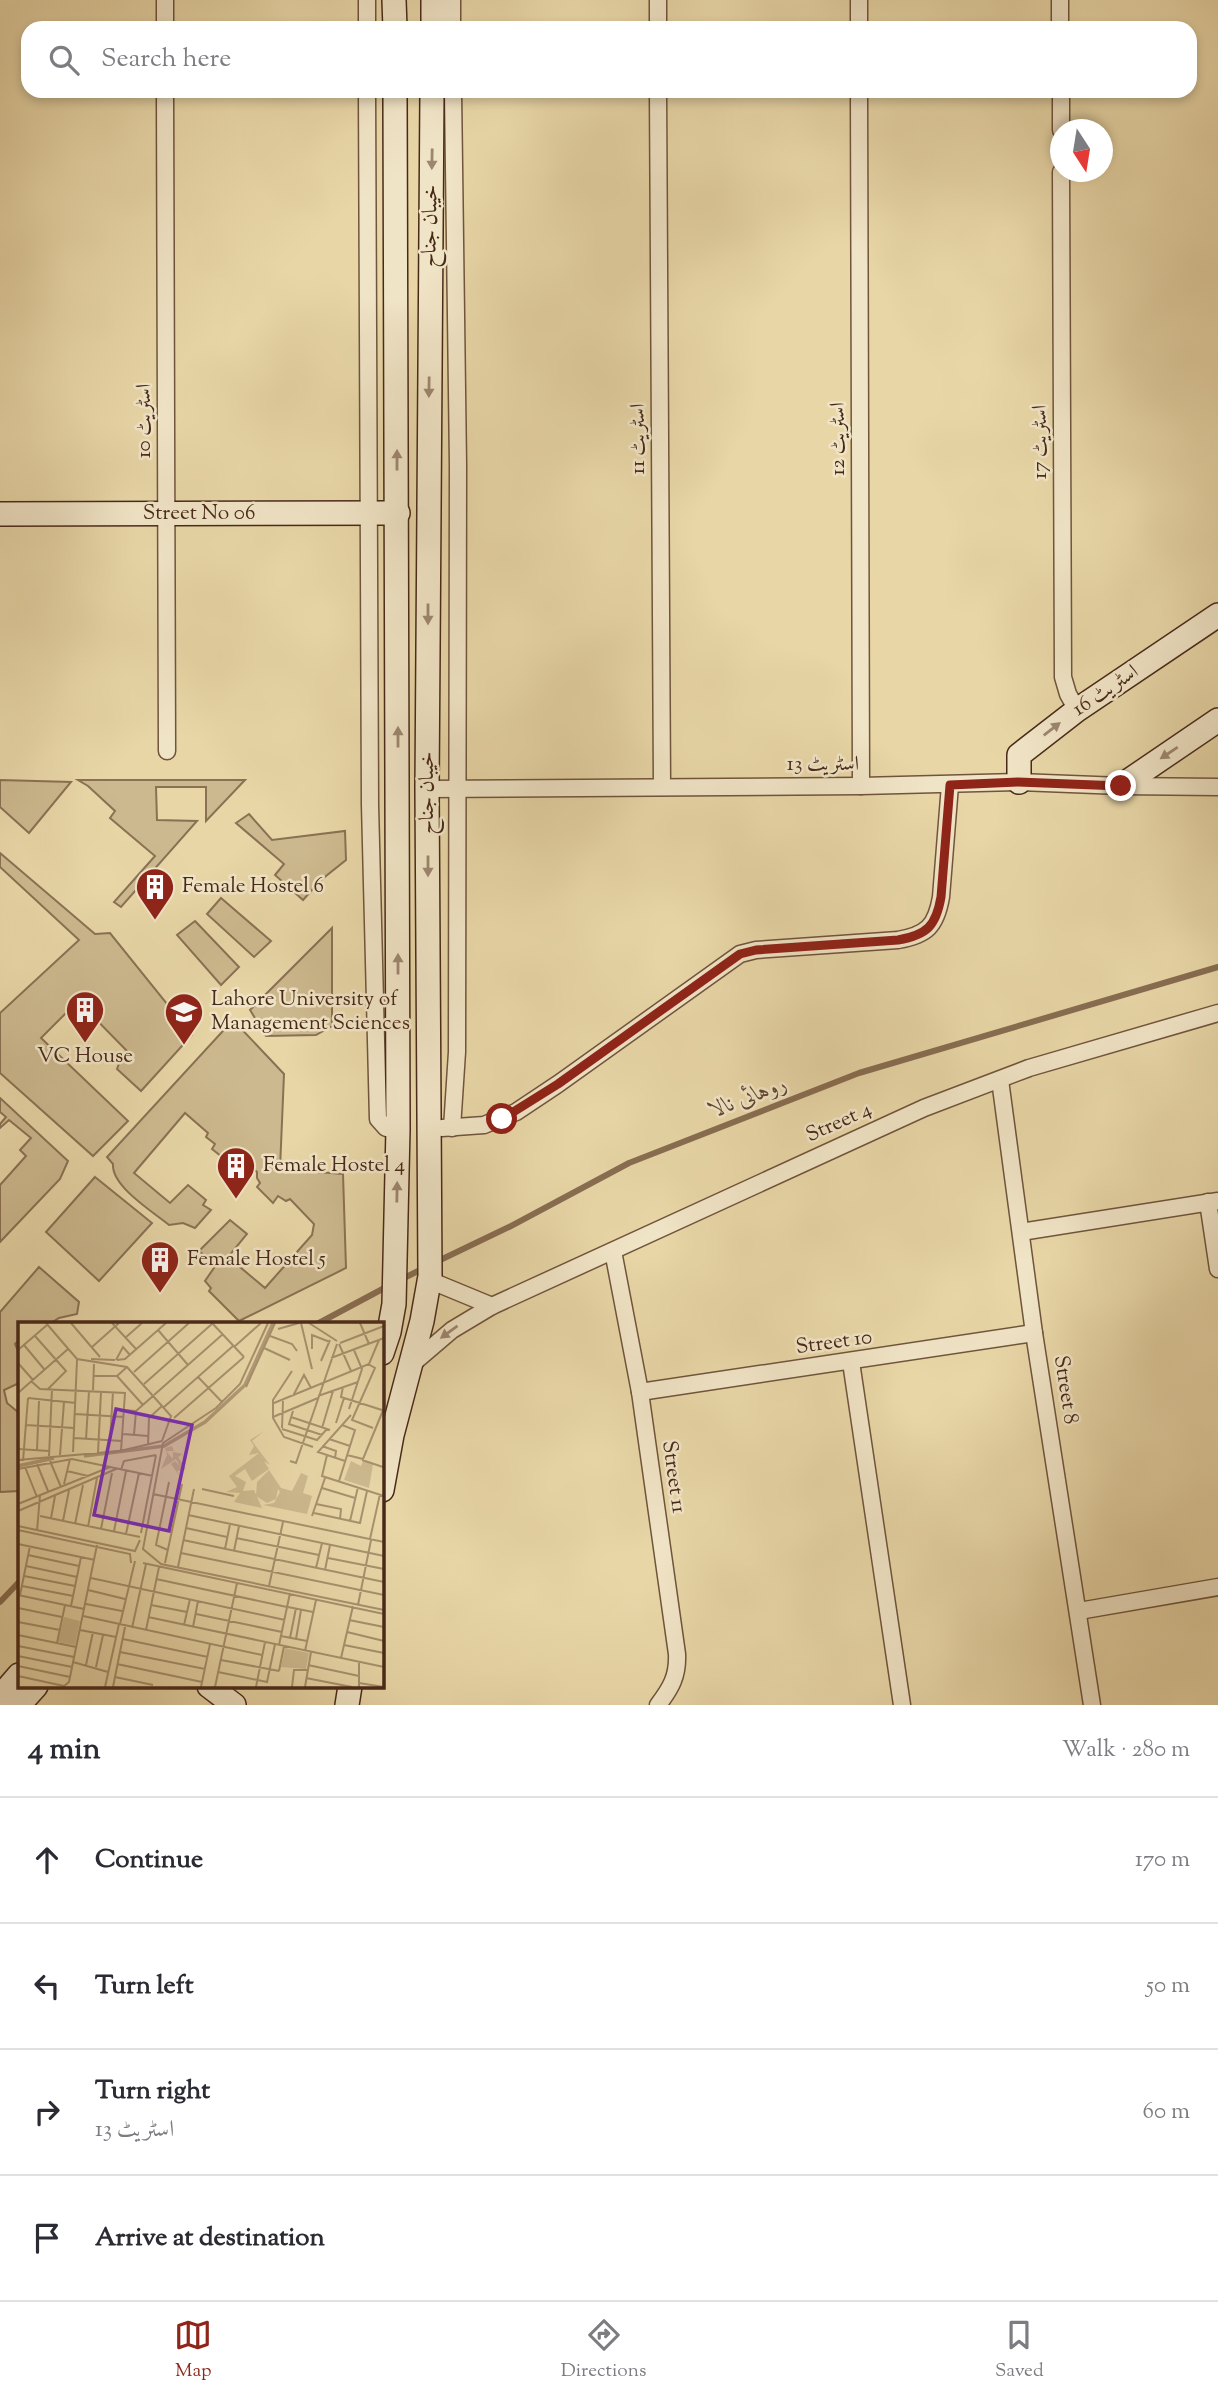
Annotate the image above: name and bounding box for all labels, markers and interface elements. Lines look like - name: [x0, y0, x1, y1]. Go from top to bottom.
- search box: [21, 21, 1197, 98]
- icon: search: [45, 41, 83, 79]
- text: Search here: [101, 41, 231, 78]
- north arrow: [1050, 119, 1113, 182]
- one-way arrow: [426, 148, 437, 170]
- street label: خیبان جناح: [415, 184, 449, 268]
- one-way arrow: [423, 376, 435, 398]
- street label: اسٹریٹ 10: [130, 384, 160, 458]
- street label: اسٹریٹ 12: [824, 402, 854, 476]
- street label: اسٹریٹ 11: [624, 404, 654, 474]
- street label: اسٹریٹ 17: [1026, 405, 1056, 479]
- one-way arrow: [391, 449, 403, 471]
- street label: Street No 06: [143, 499, 255, 529]
- one-way arrow: [422, 603, 434, 625]
- street label: اسٹریٹ 16: [1067, 658, 1145, 724]
- one-way arrow: [1042, 722, 1060, 737]
- one-way arrow: [392, 726, 404, 748]
- one-way arrow: [1160, 746, 1179, 759]
- street label: اسٹریٹ 13: [787, 750, 859, 780]
- street label: خیبان جناح: [413, 752, 445, 834]
- route end: [1105, 770, 1136, 801]
- one-way arrow: [422, 855, 434, 877]
- building icon: Female Hostel 6: [134, 866, 176, 921]
- place label: Female Hostel 6: [182, 872, 324, 902]
- one-way arrow: [392, 953, 404, 975]
- place label: Lahore University of Management Sciences: [211, 985, 410, 1039]
- building icon: VC House: [64, 989, 106, 1044]
- school or university icon: Lahore University of Management Sciences: [163, 991, 205, 1046]
- place label: VC House: [37, 1042, 133, 1072]
- water label: روہائی نالا: [704, 1068, 792, 1128]
- street label: Street 4: [801, 1095, 877, 1151]
- route start: [486, 1103, 517, 1134]
- building icon: Female Hostel 4: [215, 1145, 257, 1200]
- place label: Female Hostel 4: [263, 1151, 405, 1181]
- one-way arrow: [391, 1181, 403, 1203]
- building icon: Female Hostel 5: [139, 1239, 181, 1294]
- place label: Female Hostel 5: [187, 1245, 326, 1275]
- inset map: [18, 1322, 383, 1688]
- street label: Street 10: [794, 1323, 874, 1363]
- one-way arrow: [440, 1325, 458, 1339]
- street label: Street 8: [1045, 1353, 1085, 1427]
- street label: Street 11: [653, 1439, 693, 1515]
- text: 4 min: [28, 1729, 101, 1772]
- text: Walk · 280 m: [1062, 1734, 1190, 1767]
- icon: ahead: [28, 1841, 66, 1879]
- text: Continue: [95, 1842, 203, 1879]
- text: 170 m: [1135, 1844, 1190, 1877]
- icon: left: [28, 1967, 66, 2005]
- text: Turn left: [95, 1968, 194, 2005]
- text: 50 m: [1146, 1970, 1190, 2003]
- text: Turn right: [95, 2073, 210, 2110]
- icon: right: [28, 2093, 66, 2131]
- text: 60 m: [1142, 2096, 1190, 2129]
- text: اسٹریٹ 13: [95, 2114, 174, 2147]
- icon: arrive: [28, 2219, 66, 2257]
- text: Arrive at destination: [95, 2220, 325, 2257]
- tab: Map: [174, 2316, 212, 2385]
- tab: Directions: [561, 2316, 646, 2385]
- tab: Saved: [995, 2316, 1044, 2385]

